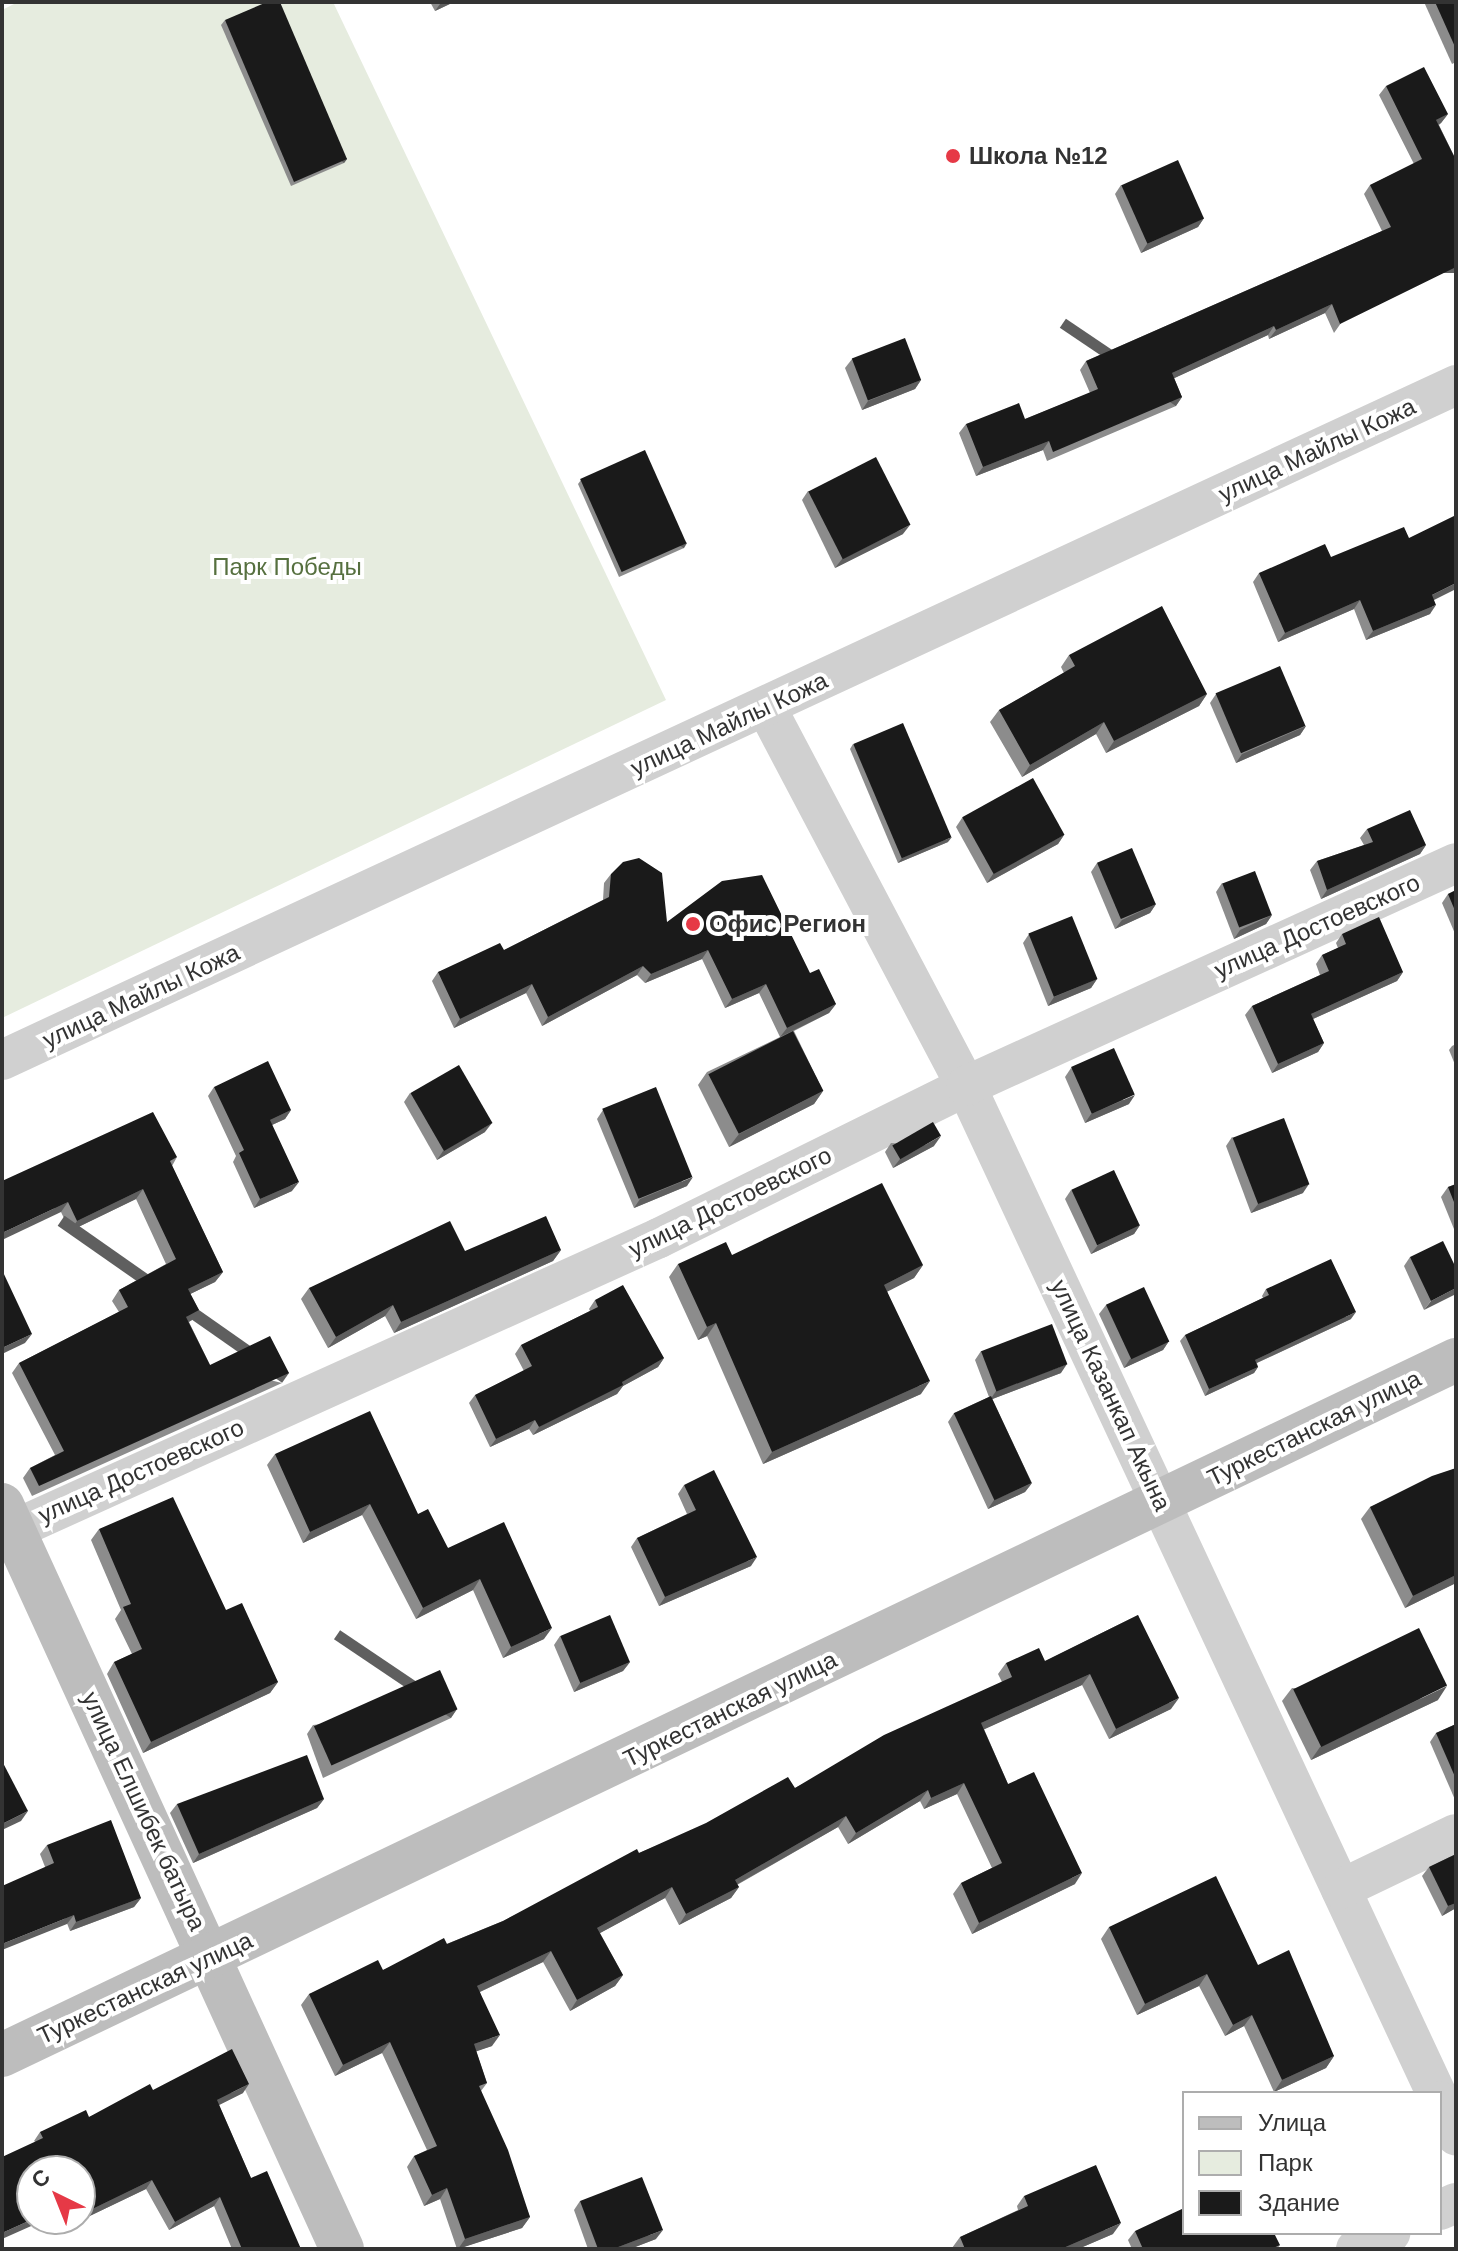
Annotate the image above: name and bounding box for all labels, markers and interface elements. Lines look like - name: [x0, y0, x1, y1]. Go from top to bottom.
- place label: Школа №12: [969, 142, 1108, 170]
- marker: Школа №12: [944, 147, 962, 165]
- street label: улица Майлы Кожа: [1214, 392, 1420, 508]
- park label: Парк Победы: [212, 553, 362, 581]
- street label: улица Майлы Кожа: [626, 666, 832, 782]
- street label: улица Достоевского: [1210, 868, 1424, 984]
- place label: Офис Регион: [709, 910, 866, 938]
- marker: Офис Регион: [684, 915, 702, 933]
- street label: улица Майлы Кожа: [38, 938, 244, 1054]
- street label: улица Достоевского: [624, 1140, 836, 1264]
- street label: улица Казанкап Акына: [1045, 1275, 1177, 1515]
- street label: Туркестанская улица: [1203, 1364, 1425, 1492]
- street label: улица Достоевского: [34, 1413, 248, 1529]
- street label: Туркестанская улица: [619, 1645, 841, 1773]
- street label: улица Елшибек батыра: [76, 1687, 212, 1935]
- street label: Туркестанская улица: [33, 1926, 257, 2050]
- legend: [1182, 2091, 1442, 2235]
- text: Улица: [1258, 2109, 1326, 2136]
- text: Парк: [1258, 2149, 1312, 2176]
- north arrow: [16, 2155, 96, 2235]
- text: С: [26, 2164, 55, 2193]
- text: Здание: [1258, 2189, 1340, 2216]

